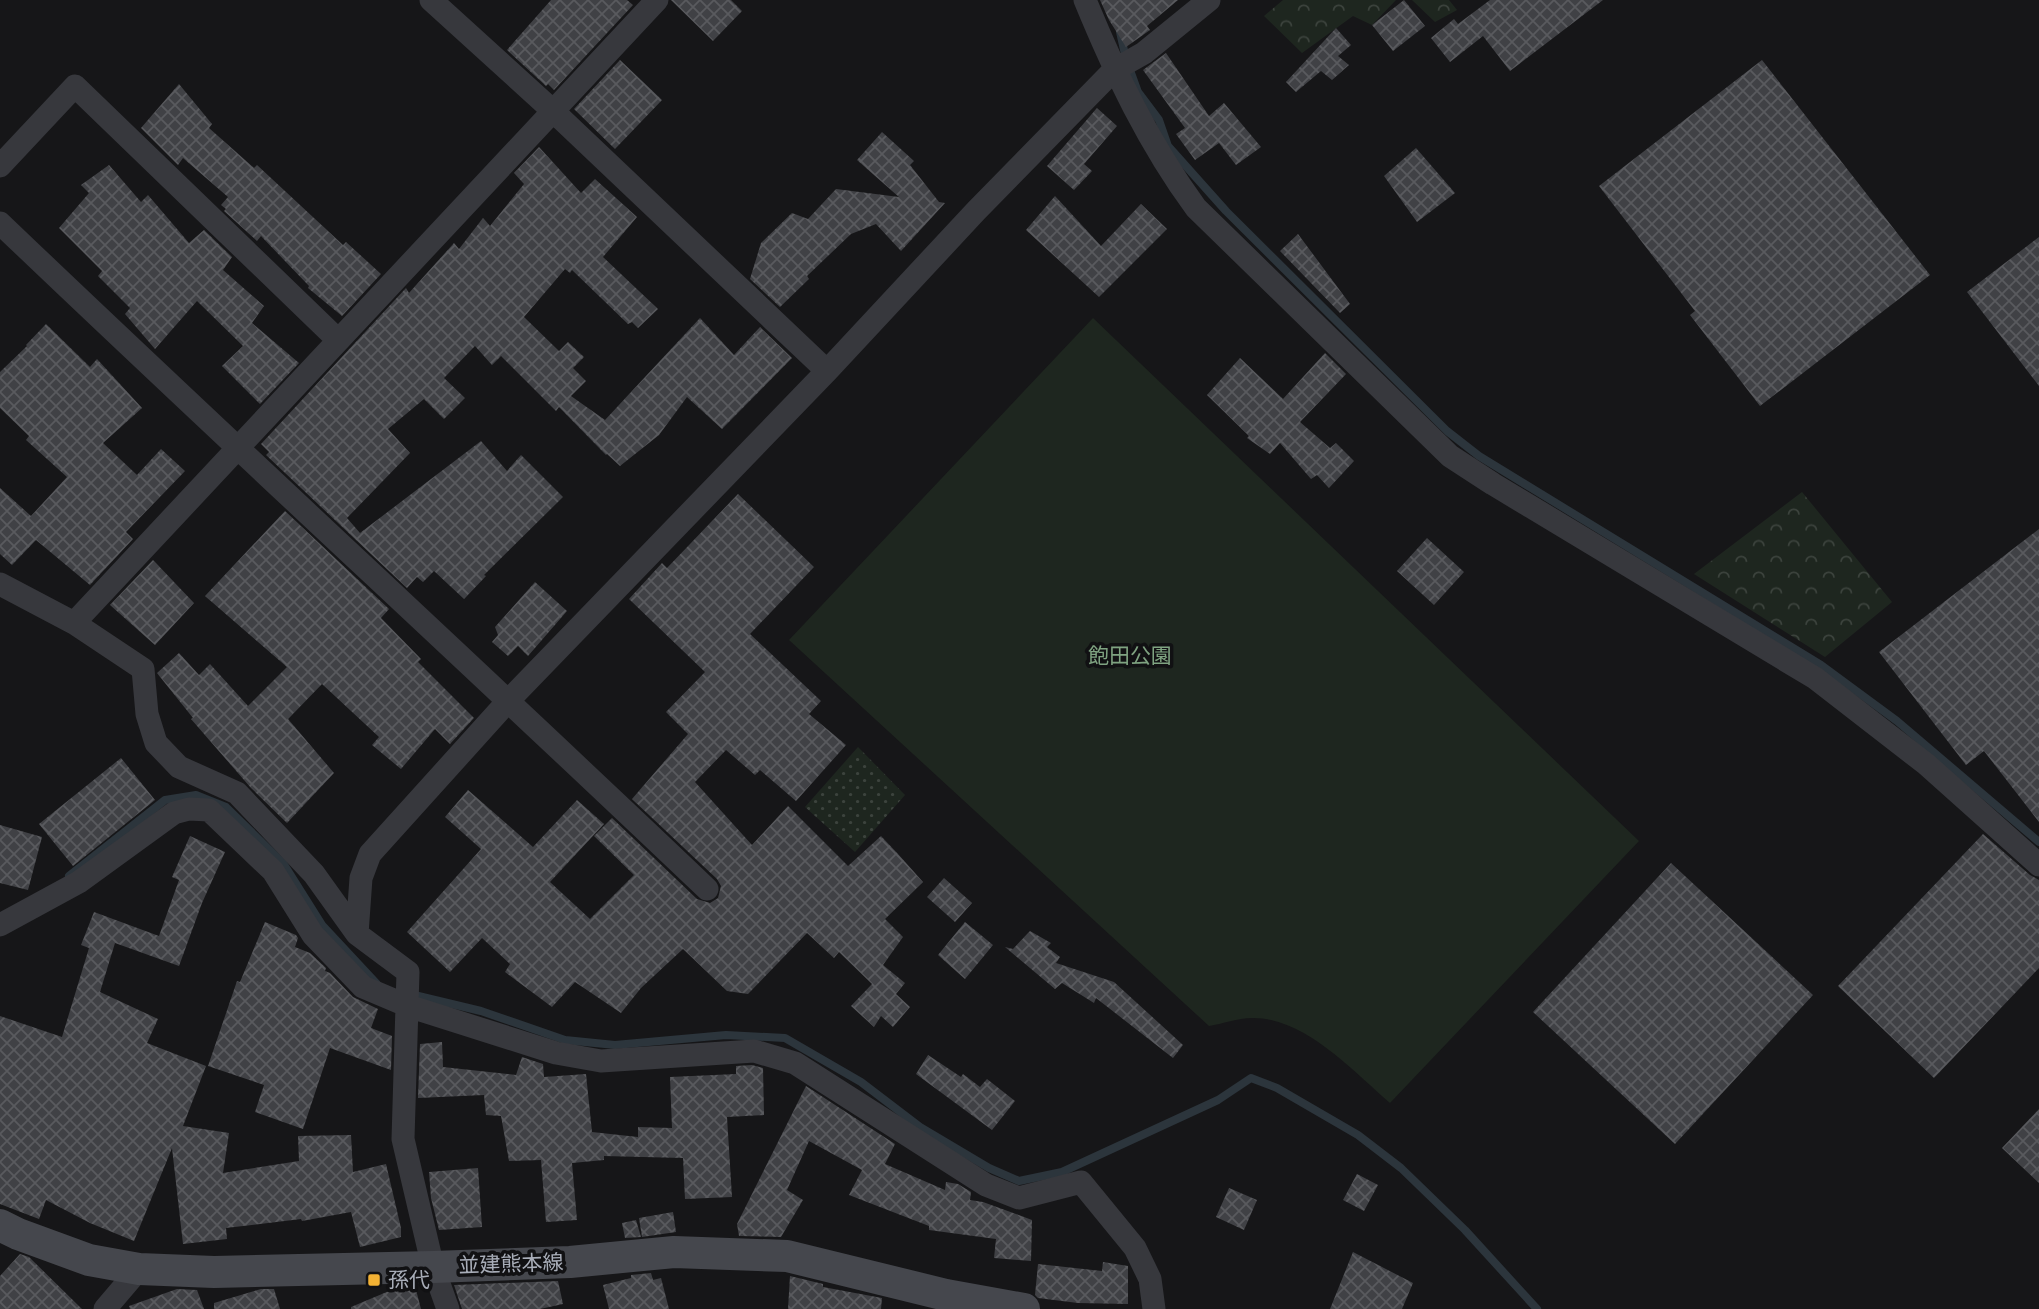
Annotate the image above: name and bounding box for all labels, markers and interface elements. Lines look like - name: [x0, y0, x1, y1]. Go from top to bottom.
- park label: 飽田公園: [1088, 642, 1172, 669]
- street label: 並建熊本線: [458, 1248, 564, 1279]
- place label: 孫代: [388, 1266, 430, 1293]
- marker: 孫代: [366, 1272, 382, 1288]

